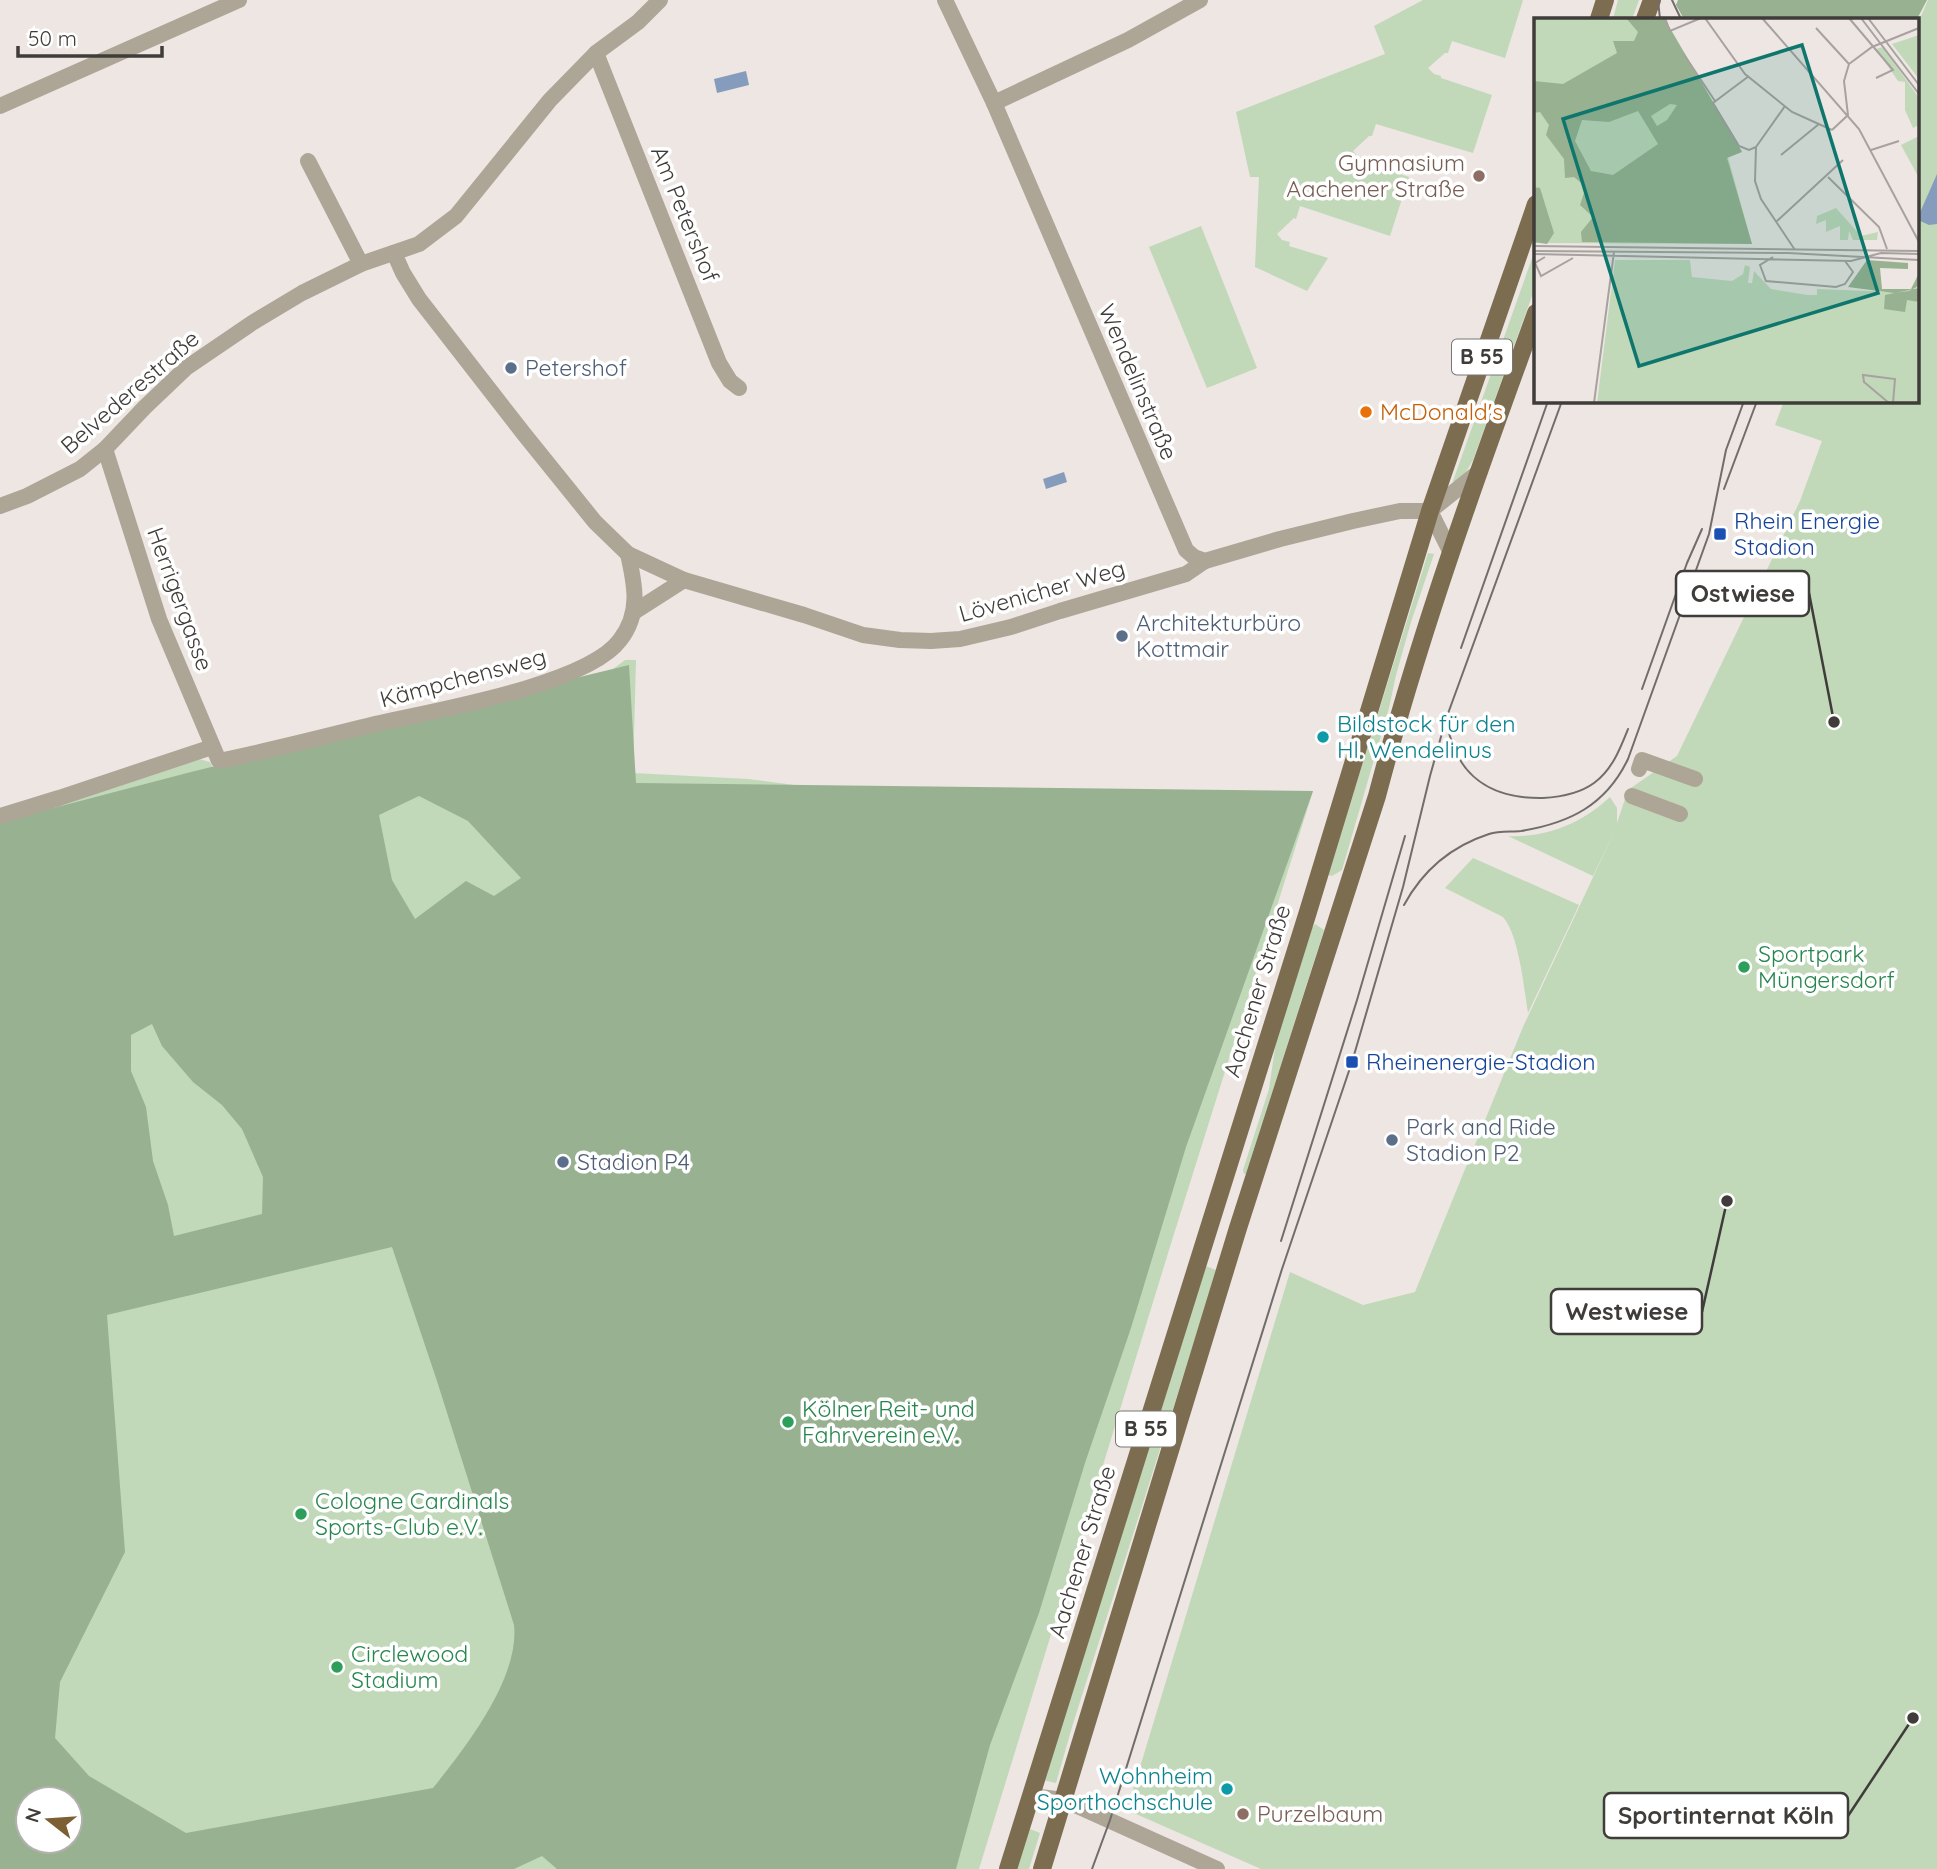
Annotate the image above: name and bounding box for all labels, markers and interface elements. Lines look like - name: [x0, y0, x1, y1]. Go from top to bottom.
- scale bar: [18, 14, 161, 58]
- inset map: [1534, 18, 1920, 402]
- text: 50 m: [28, 25, 77, 51]
- street label: Am Petershof: [645, 142, 726, 286]
- place label: Gymnasium Aachener Straße: [1286, 148, 1465, 203]
- marker: Gymnasium Aachener Straße: [1471, 168, 1487, 184]
- street label: Wendelinstraße: [1093, 299, 1184, 464]
- street label: Belvederestraße: [54, 324, 205, 460]
- road number: B 55: [1452, 340, 1512, 374]
- place label: Petershof: [525, 353, 627, 382]
- marker: Petershof: [503, 360, 519, 376]
- place label: McDonald's: [1380, 397, 1503, 426]
- marker: McDonald's: [1358, 404, 1374, 420]
- place label: Rhein Energie Stadion: [1734, 506, 1880, 561]
- street label: Herrigergasse: [141, 523, 220, 674]
- marker: Rhein Energie Stadion: [1712, 526, 1728, 542]
- street label: Lövenicher Weg: [955, 553, 1128, 628]
- callout: Ostwiese: [1676, 571, 1809, 616]
- text: Ostwiese: [1691, 578, 1795, 608]
- place label: Architekturbüro Kottmair: [1136, 608, 1301, 663]
- marker: Architekturbüro Kottmair: [1114, 628, 1130, 644]
- street label: Kämpchensweg: [377, 641, 549, 714]
- place label: Bildstock für den Hl. Wendelinus: [1337, 709, 1515, 764]
- marker: Bildstock für den Hl. Wendelinus: [1315, 729, 1331, 745]
- street label: Aachener Straße: [1217, 901, 1297, 1081]
- place label: Sportpark Müngersdorf: [1758, 939, 1895, 994]
- marker: Sportpark Müngersdorf: [1736, 959, 1752, 975]
- place label: Rheinenergie-Stadion: [1366, 1047, 1595, 1076]
- marker: Rheinenergie-Stadion: [1344, 1054, 1360, 1070]
- place label: Park and Ride Stadion P2: [1406, 1112, 1556, 1167]
- marker: Park and Ride Stadion P2: [1384, 1132, 1400, 1148]
- place label: Stadion P4: [577, 1147, 690, 1176]
- marker: Stadion P4: [555, 1154, 571, 1170]
- callout: Westwiese: [1551, 1289, 1702, 1334]
- text: Westwiese: [1566, 1296, 1688, 1326]
- place label: Kölner Reit- und Fahrverein e.V.: [802, 1394, 975, 1449]
- road number: B 55: [1116, 1412, 1176, 1446]
- marker: Kölner Reit- und Fahrverein e.V.: [780, 1414, 796, 1430]
- street label: Aachener Straße: [1042, 1462, 1122, 1642]
- place label: Cologne Cardinals Sports-Club e.V.: [315, 1486, 509, 1541]
- marker: Cologne Cardinals Sports-Club e.V.: [293, 1506, 309, 1522]
- place label: Circlewood Stadium: [351, 1639, 468, 1694]
- marker: Circlewood Stadium: [329, 1659, 345, 1675]
- place label: Wohnheim Sporthochschule: [1037, 1761, 1213, 1816]
- marker: Wohnheim Sporthochschule: [1219, 1781, 1235, 1797]
- north arrow: [14, 1785, 84, 1855]
- callout: Sportinternat Köln: [1604, 1793, 1848, 1838]
- place label: Purzelbaum: [1257, 1799, 1383, 1828]
- text: Sportinternat Köln: [1618, 1800, 1834, 1830]
- text: N: [19, 1805, 46, 1825]
- marker: Purzelbaum: [1235, 1806, 1251, 1822]

